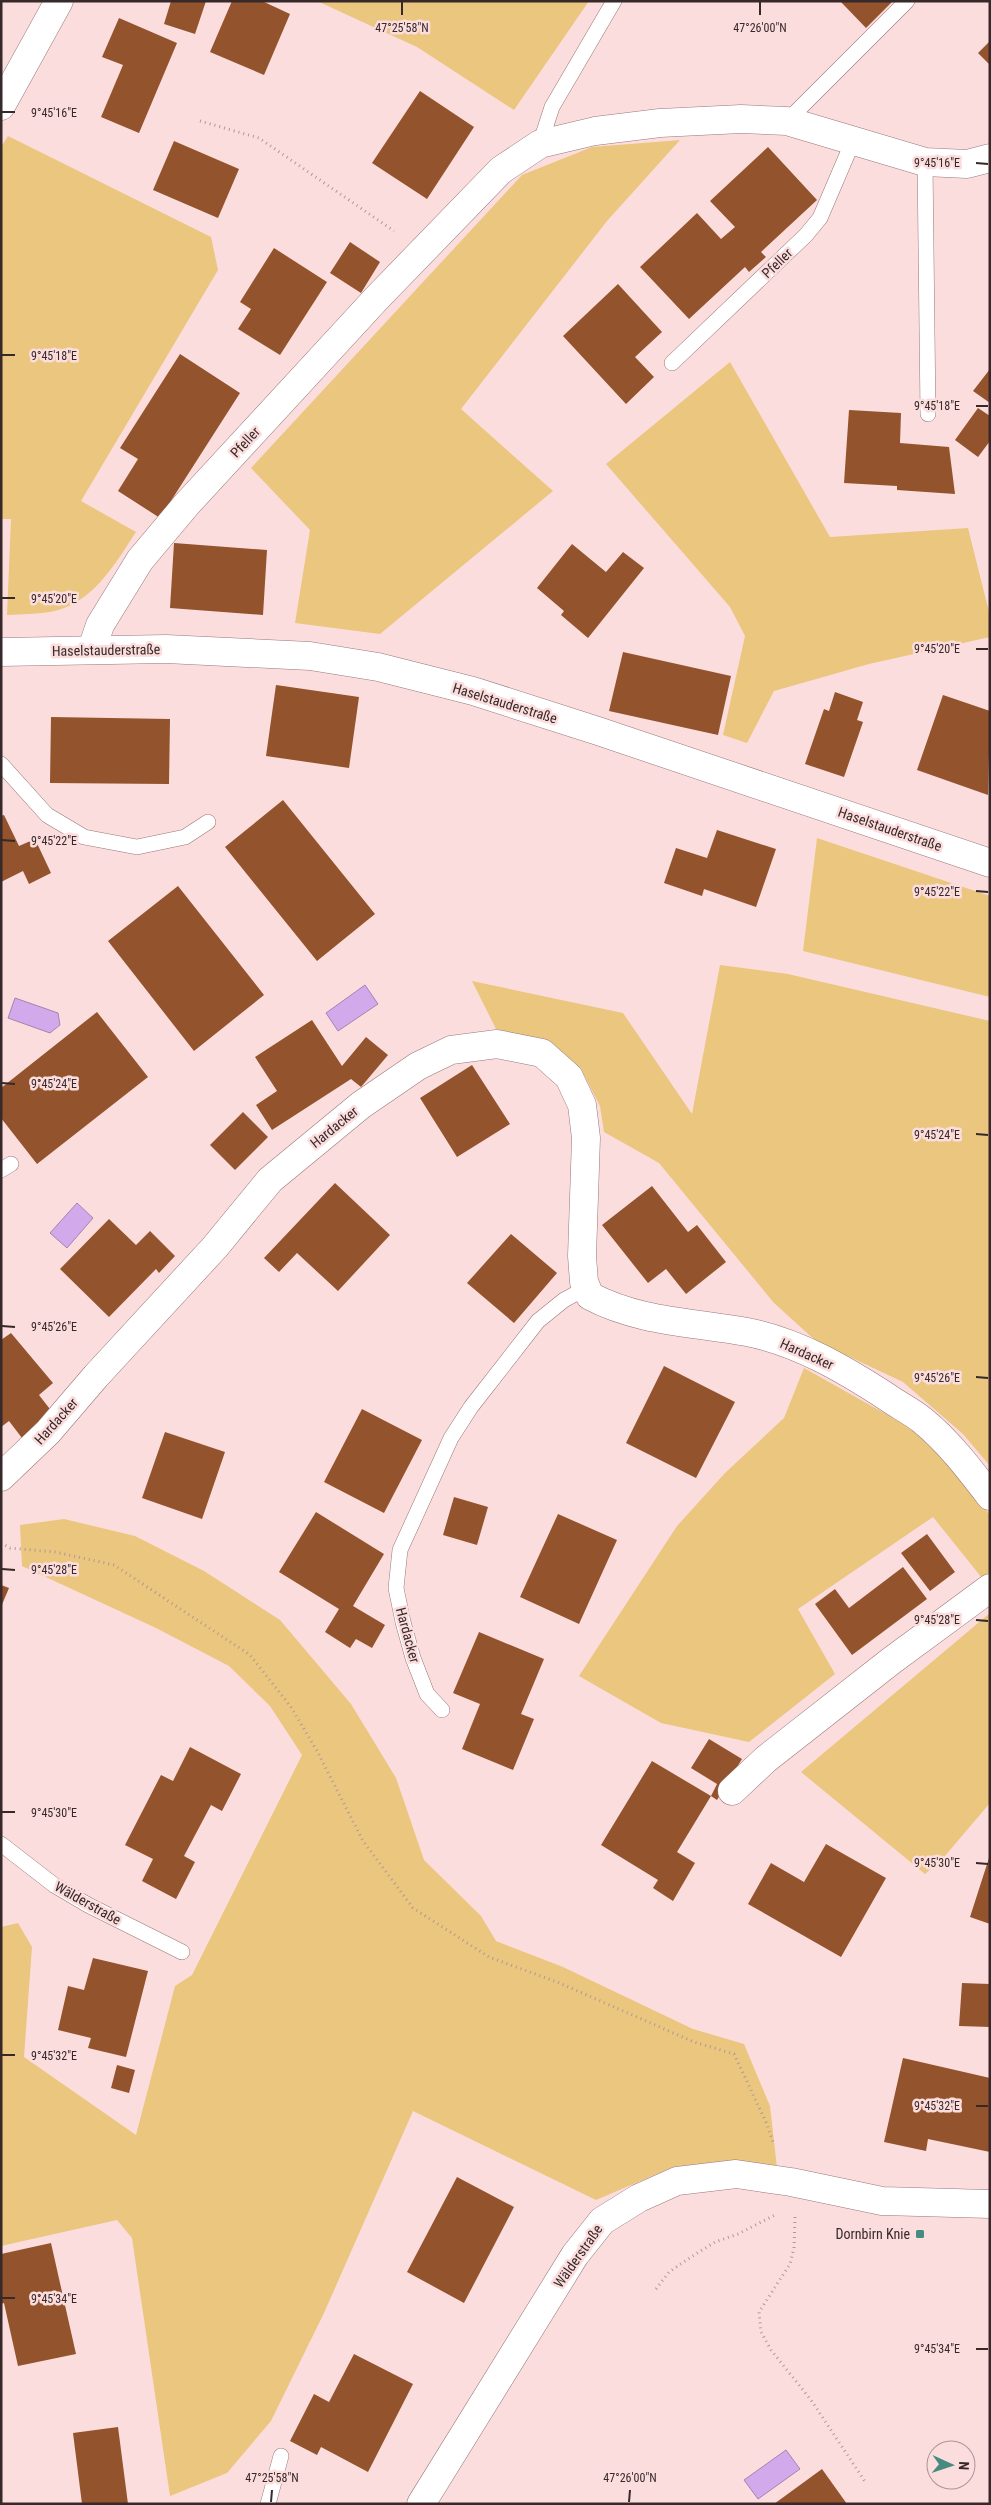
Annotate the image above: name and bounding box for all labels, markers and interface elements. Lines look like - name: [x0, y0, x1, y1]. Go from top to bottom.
- text: 47°25'58"N: [375, 21, 429, 35]
- text: 47°26'00"N: [733, 21, 787, 35]
- text: 9°45'16"E: [31, 106, 77, 120]
- text: 9°45'16"E: [914, 156, 960, 170]
- street label: Pfeller: [759, 245, 795, 281]
- text: 9°45'18"E: [31, 349, 77, 363]
- text: 9°45'18"E: [914, 399, 960, 413]
- street label: Pfeller: [227, 423, 263, 461]
- text: 9°45'20"E: [31, 592, 77, 606]
- street label: Haselstauderstraße: [52, 641, 161, 659]
- text: 9°45'20"E: [914, 642, 960, 656]
- street label: Haselstauderstraße: [451, 679, 560, 727]
- street label: Haselstauderstraße: [836, 804, 944, 854]
- text: 9°45'22"E: [31, 834, 77, 848]
- text: 9°45'22"E: [914, 885, 960, 899]
- text: 9°45'24"E: [31, 1077, 77, 1091]
- street label: Hardacker: [307, 1103, 361, 1151]
- text: 9°45'24"E: [914, 1128, 960, 1142]
- text: 9°45'26"E: [31, 1320, 77, 1334]
- street label: Hardacker: [778, 1335, 836, 1373]
- text: 9°45'26"E: [914, 1371, 960, 1385]
- street label: Hardacker: [31, 1395, 81, 1447]
- text: 9°45'28"E: [31, 1563, 77, 1577]
- street label: Hardacker: [393, 1606, 423, 1664]
- text: 9°45'28"E: [914, 1613, 960, 1627]
- text: 9°45'30"E: [31, 1806, 77, 1820]
- text: 9°45'30"E: [914, 1856, 960, 1870]
- street label: Wälderstraße: [52, 1878, 124, 1928]
- text: 9°45'32"E: [31, 2049, 77, 2063]
- text: 9°45'32"E: [914, 2099, 960, 2113]
- street label: Wälderstraße: [550, 2221, 606, 2291]
- place label: Dornbirn Knie: [836, 2226, 910, 2242]
- marker: Dornbirn Knie: [914, 2228, 926, 2240]
- text: 9°45'34"E: [31, 2292, 77, 2306]
- text: 9°45'34"E: [914, 2342, 960, 2356]
- north arrow: [926, 2440, 976, 2490]
- text: N: [956, 2461, 972, 2470]
- text: 47°25'58"N: [245, 2471, 299, 2485]
- text: 47°26'00"N: [603, 2471, 657, 2485]

